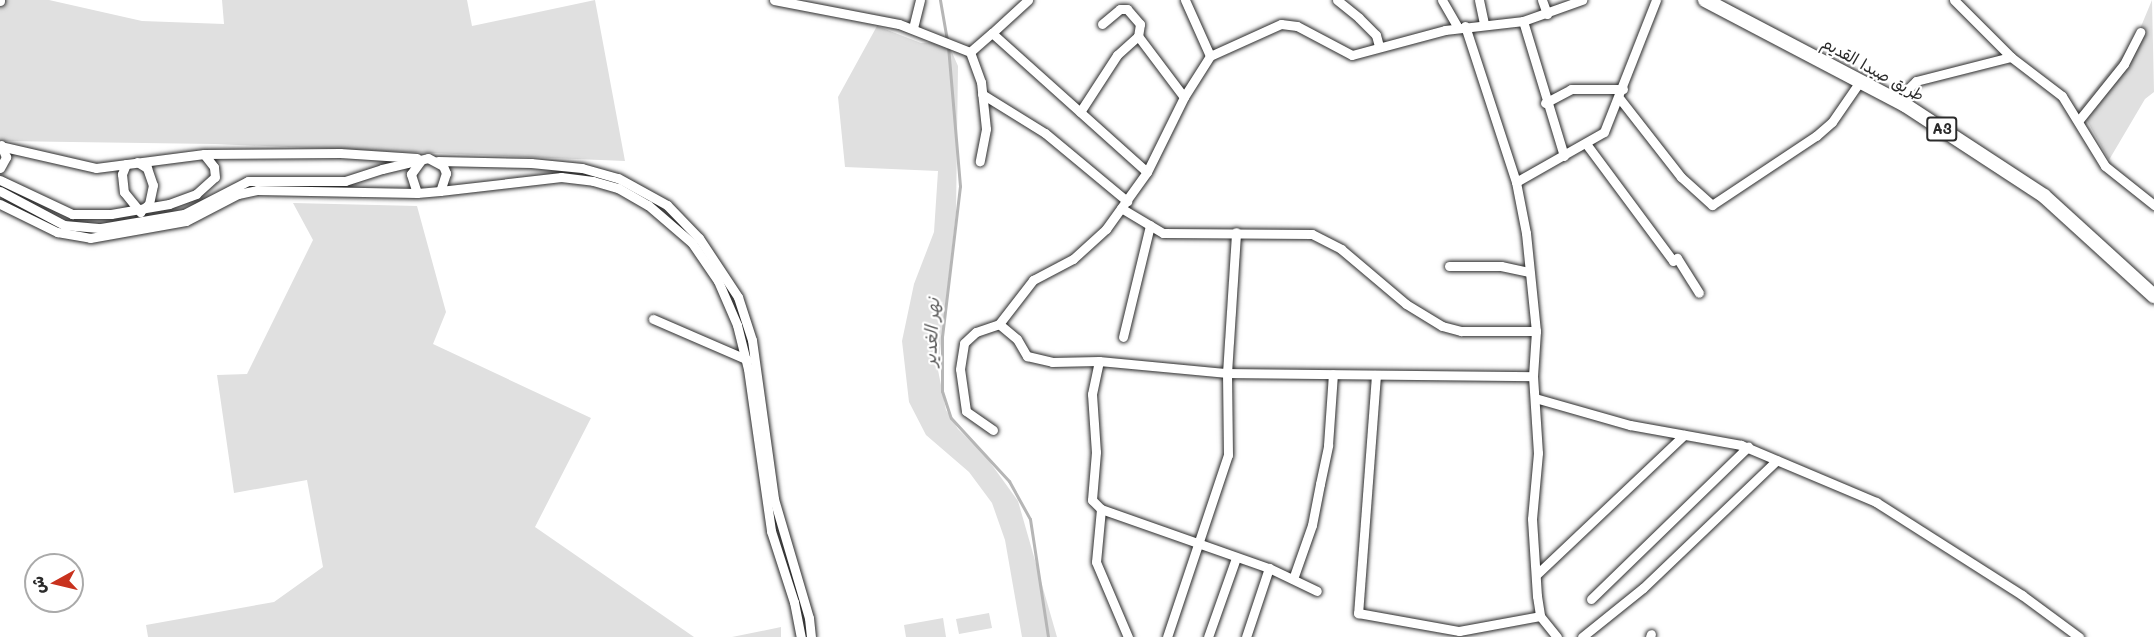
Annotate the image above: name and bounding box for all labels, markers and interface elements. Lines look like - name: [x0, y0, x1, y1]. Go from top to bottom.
- street label: طريق صيدا القديم: [1818, 33, 1928, 105]
- road number: A3: [1926, 117, 1958, 141]
- water label: نهر الغدير: [918, 298, 944, 366]
- north arrow: [24, 553, 84, 613]
- text: ش: [26, 575, 49, 595]

